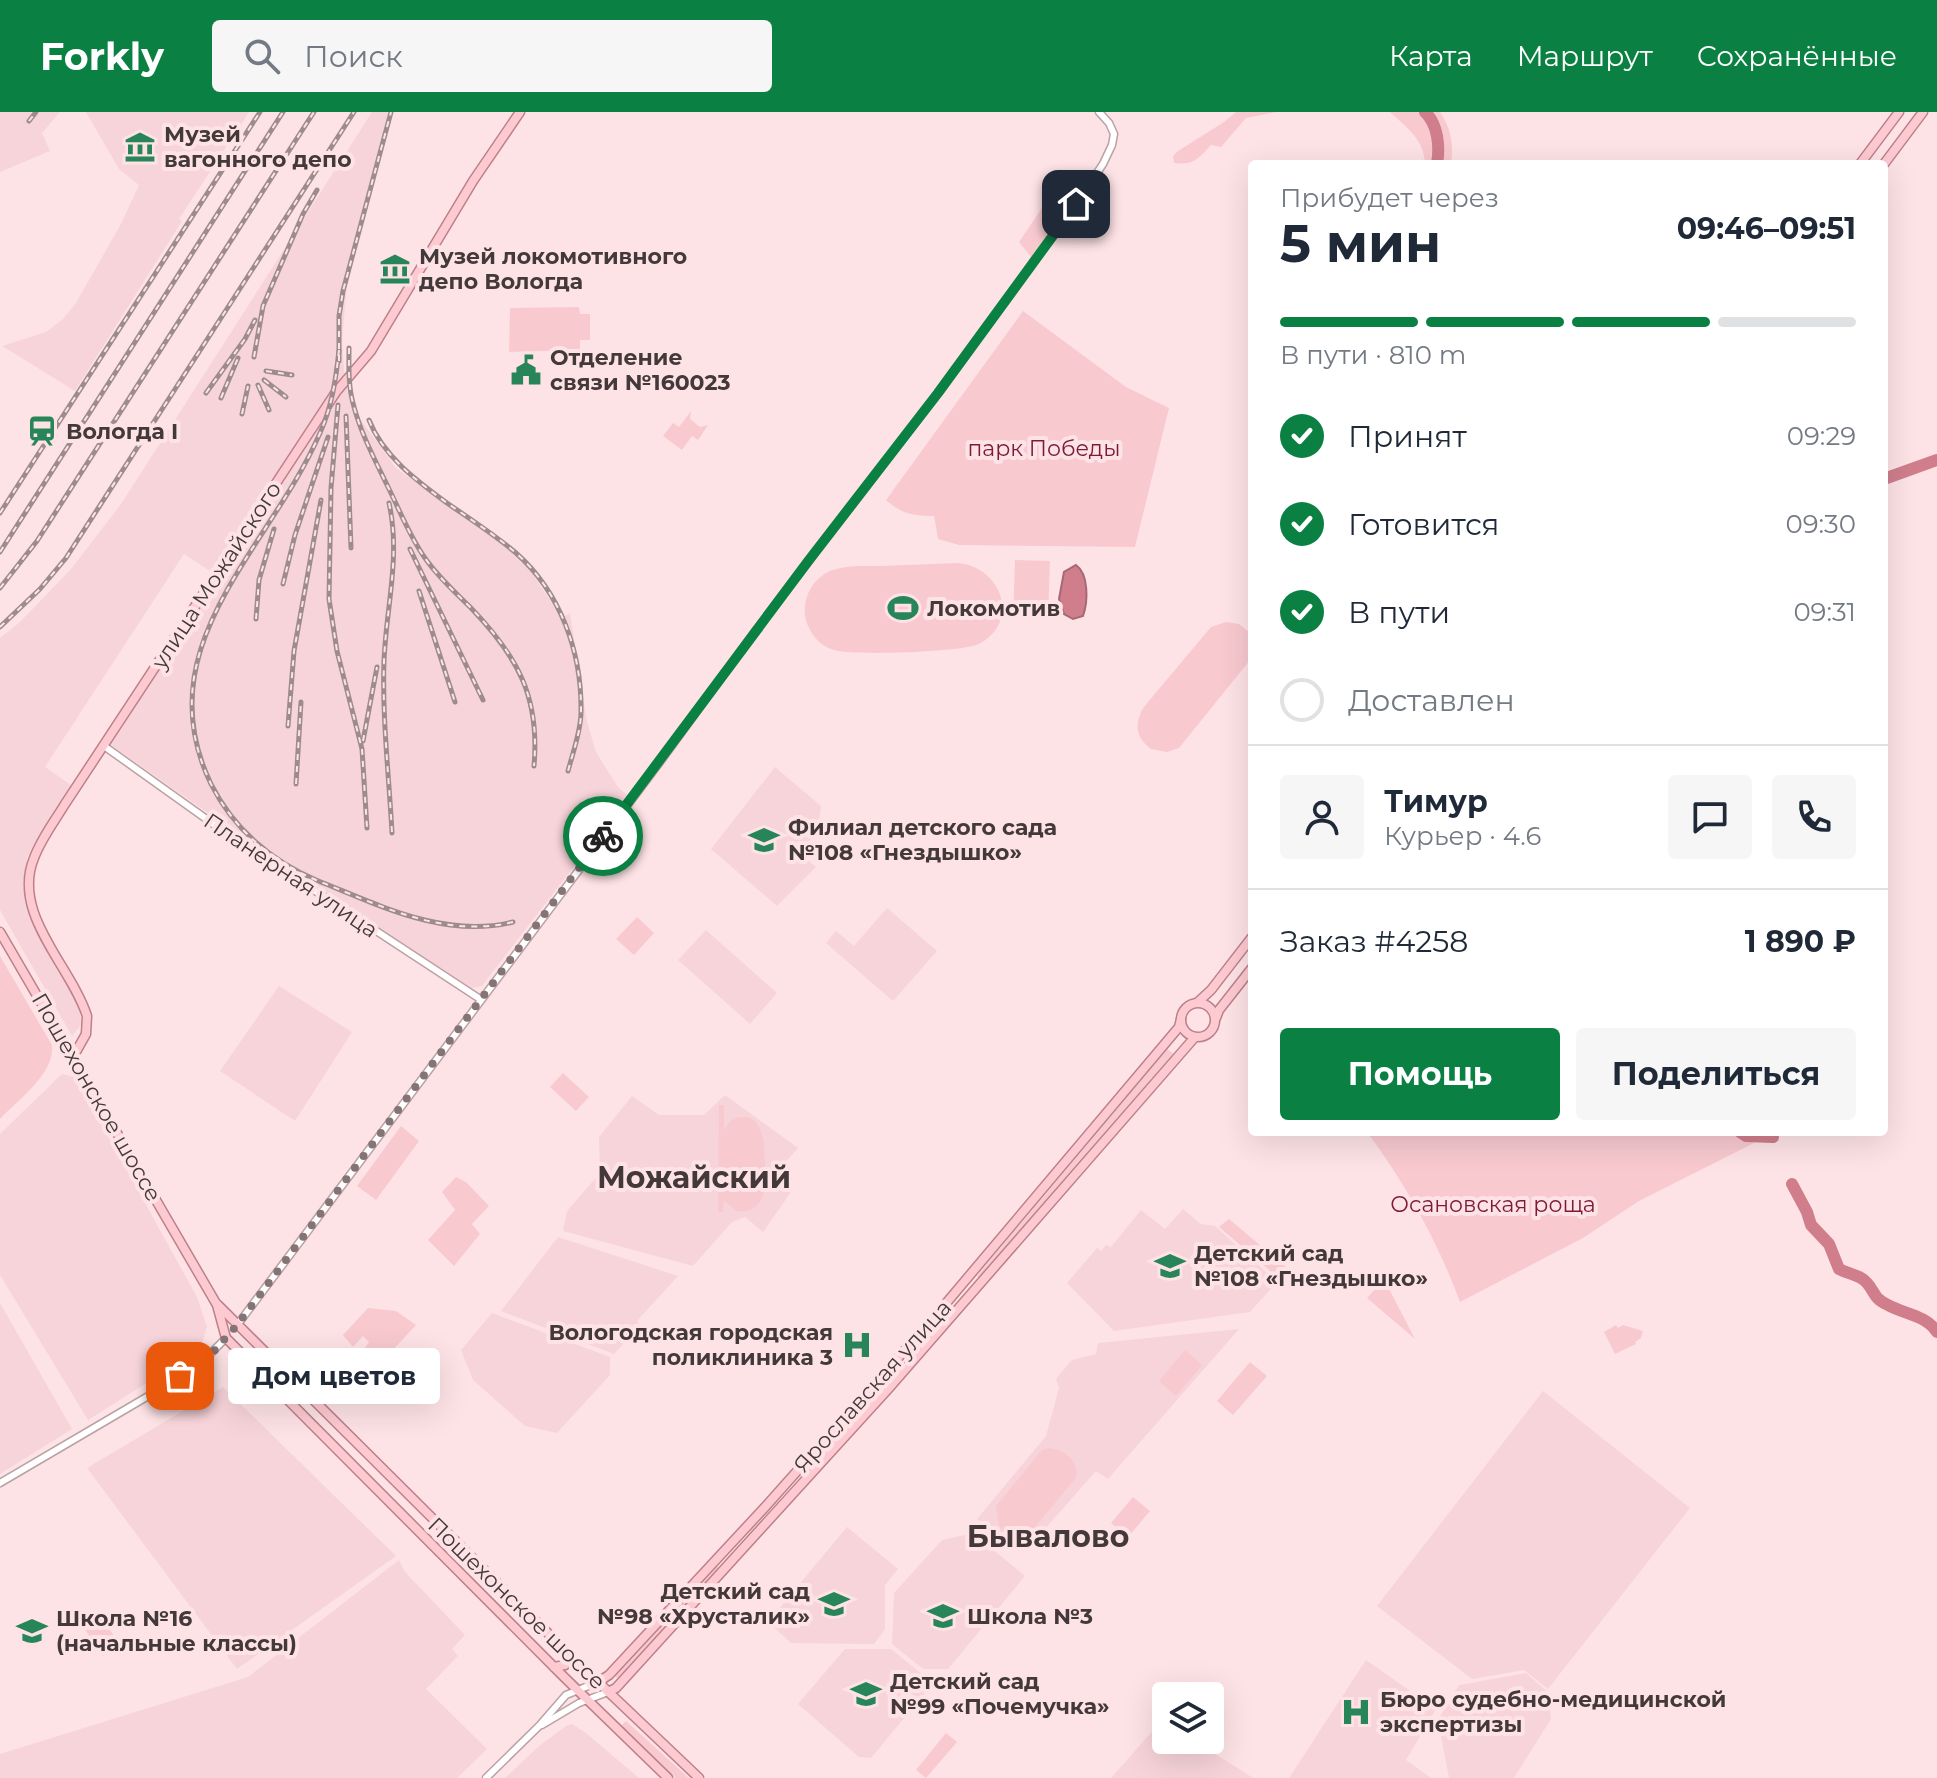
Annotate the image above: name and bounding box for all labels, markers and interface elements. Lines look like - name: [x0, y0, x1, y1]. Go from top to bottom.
- search box: [212, 20, 772, 92]
- text: Forkly: [40, 33, 164, 80]
- icon: search: [240, 34, 284, 78]
- text: Поиск: [304, 38, 403, 75]
- text: Карта: [1389, 39, 1473, 73]
- text: Маршрут: [1517, 39, 1653, 73]
- text: Сохранённые: [1697, 39, 1897, 73]
- place label: Музей вагонного депо: [164, 121, 352, 173]
- museum icon: Музей вагонного депо: [123, 130, 157, 164]
- pin: [1042, 170, 1110, 238]
- icon: home: [1054, 182, 1098, 226]
- text: Прибудет через: [1280, 182, 1499, 214]
- text: 09:46–09:51: [1677, 210, 1856, 247]
- text: 5 мин: [1280, 212, 1441, 275]
- place label: Музей локомотивного депо Вологда: [419, 243, 687, 295]
- museum icon: Музей локомотивного депо Вологда: [378, 252, 412, 286]
- text: В пути · 810 m: [1280, 339, 1466, 371]
- place label: Отделение связи №160023: [550, 344, 730, 396]
- public building icon: Отделение связи №160023: [509, 353, 543, 387]
- station icon: Вологда I: [25, 414, 59, 448]
- icon: check: [1280, 414, 1324, 458]
- place label: Вологда I: [66, 418, 178, 445]
- text: Принят: [1348, 418, 1467, 455]
- text: 09:29: [1787, 420, 1856, 452]
- park label: парк Победы: [968, 435, 1120, 462]
- street label: улица Можайского: [145, 477, 287, 675]
- icon: check: [1280, 502, 1324, 546]
- text: Готовится: [1348, 506, 1500, 543]
- text: 09:30: [1786, 508, 1856, 540]
- icon: check: [1280, 590, 1324, 634]
- sports icon: Локомотив: [886, 591, 920, 625]
- text: В пути: [1348, 594, 1450, 631]
- place label: Локомотив: [927, 595, 1060, 622]
- text: 09:31: [1793, 596, 1856, 628]
- text: Доставлен: [1348, 682, 1515, 719]
- button: person: [1280, 775, 1364, 859]
- button: chat: [1668, 775, 1752, 859]
- button: phone: [1772, 775, 1856, 859]
- text: Тимур: [1384, 783, 1488, 820]
- courier: [563, 796, 643, 876]
- street label: Планерная улица: [199, 807, 383, 944]
- icon: bike: [581, 814, 625, 858]
- place label: Филиал детского сада №108 «Гнездышко»: [788, 814, 1057, 866]
- text: Курьер · 4.6: [1384, 820, 1541, 852]
- school or university icon: Филиал детского сада №108 «Гнездышко»: [747, 823, 781, 857]
- text: Заказ #4258: [1280, 923, 1468, 960]
- text: 1 890 ₽: [1745, 923, 1856, 960]
- street label: Пошехонское шоссе: [26, 988, 167, 1206]
- button: Помощь: [1280, 1028, 1560, 1120]
- button: Поделиться: [1576, 1028, 1856, 1120]
- district label: Можайский: [597, 1159, 791, 1196]
- park label: Осановская роща: [1390, 1191, 1596, 1218]
- place label: Детский сад №108 «Гнездышко»: [1194, 1240, 1428, 1292]
- school or university icon: Детский сад №108 «Гнездышко»: [1153, 1249, 1187, 1283]
- street label: Ярославская улица: [788, 1294, 957, 1478]
- place label: Вологодская городская поликлиника 3: [548, 1319, 833, 1371]
- hospital icon: Вологодская городская поликлиника 3: [840, 1328, 874, 1362]
- pin: [146, 1342, 214, 1410]
- callout: Дом цветов: [228, 1348, 440, 1404]
- icon: bag: [158, 1354, 202, 1398]
- text: Дом цветов: [252, 1360, 416, 1392]
- street label: Пошехонское шоссе: [422, 1512, 611, 1695]
- district label: Бывалово: [967, 1518, 1129, 1555]
- place label: Детский сад №98 «Хрусталик»: [597, 1578, 810, 1630]
- school or university icon: Детский сад №98 «Хрусталик»: [817, 1587, 851, 1621]
- school or university icon: Школа №3: [926, 1599, 960, 1633]
- place label: Школа №3: [967, 1603, 1093, 1630]
- place label: Школа №16 (начальные классы): [56, 1605, 297, 1657]
- school or university icon: Школа №16 (начальные классы): [15, 1614, 49, 1648]
- place label: Детский сад №99 «Почемучка»: [890, 1668, 1110, 1720]
- school or university icon: Детский сад №99 «Почемучка»: [849, 1677, 883, 1711]
- map controls: [1152, 1682, 1224, 1754]
- button: layers: [1152, 1682, 1224, 1754]
- place label: Бюро судебно-медицинской экспертизы: [1380, 1686, 1726, 1738]
- hospital icon: Бюро судебно-медицинской экспертизы: [1339, 1695, 1373, 1729]

